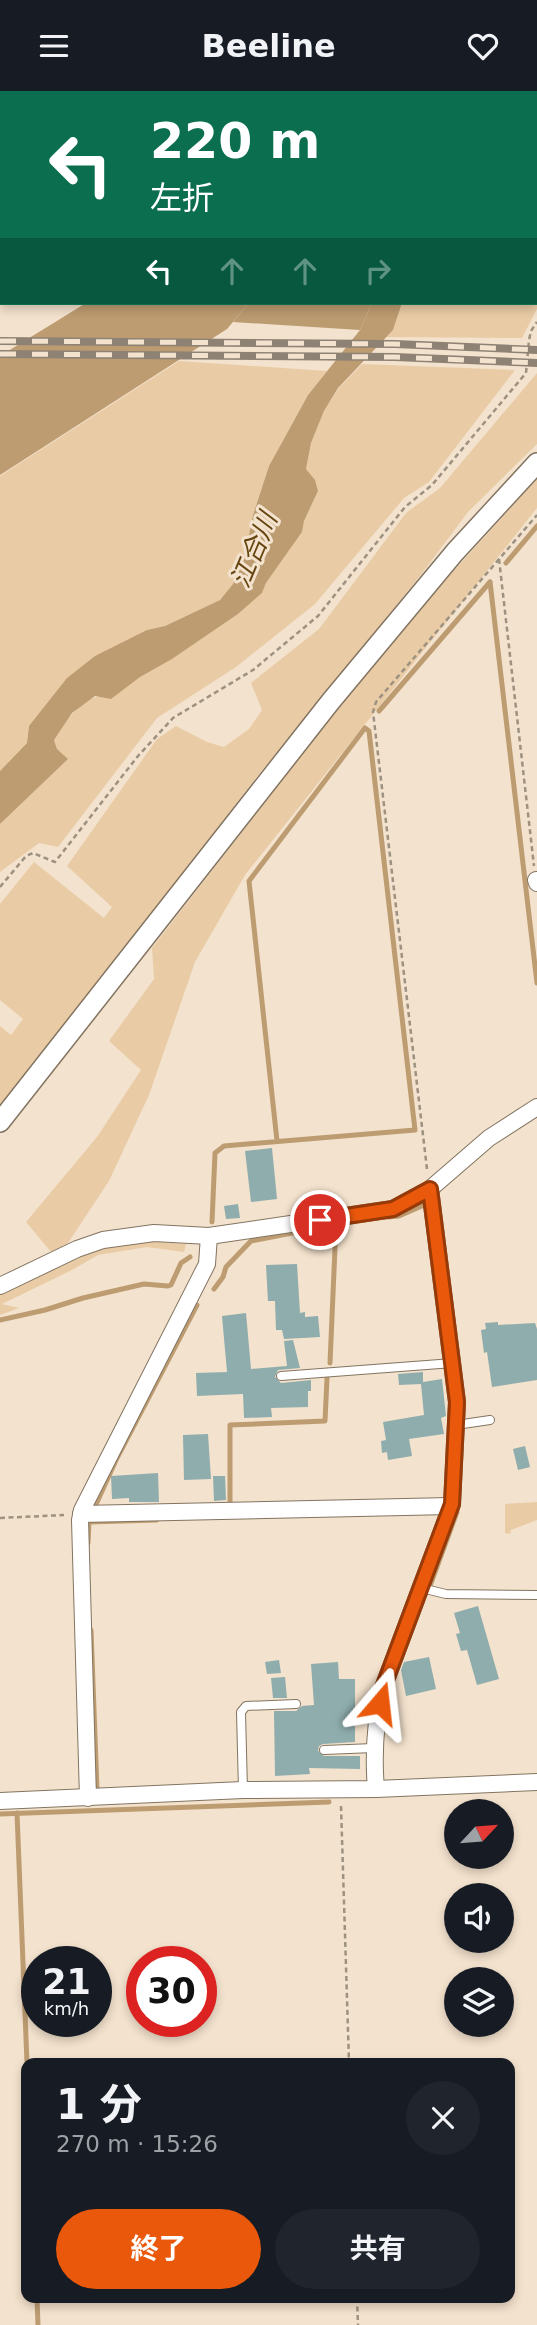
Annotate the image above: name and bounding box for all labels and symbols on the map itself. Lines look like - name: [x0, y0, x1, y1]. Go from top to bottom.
- water label: 江合川: [225, 505, 284, 592]
- pin: [290, 1190, 350, 1250]
- position arrow: [343, 1666, 417, 1740]
- north arrow: [444, 1799, 514, 1869]
- speed limit sign: 30: [126, 1946, 217, 2037]

